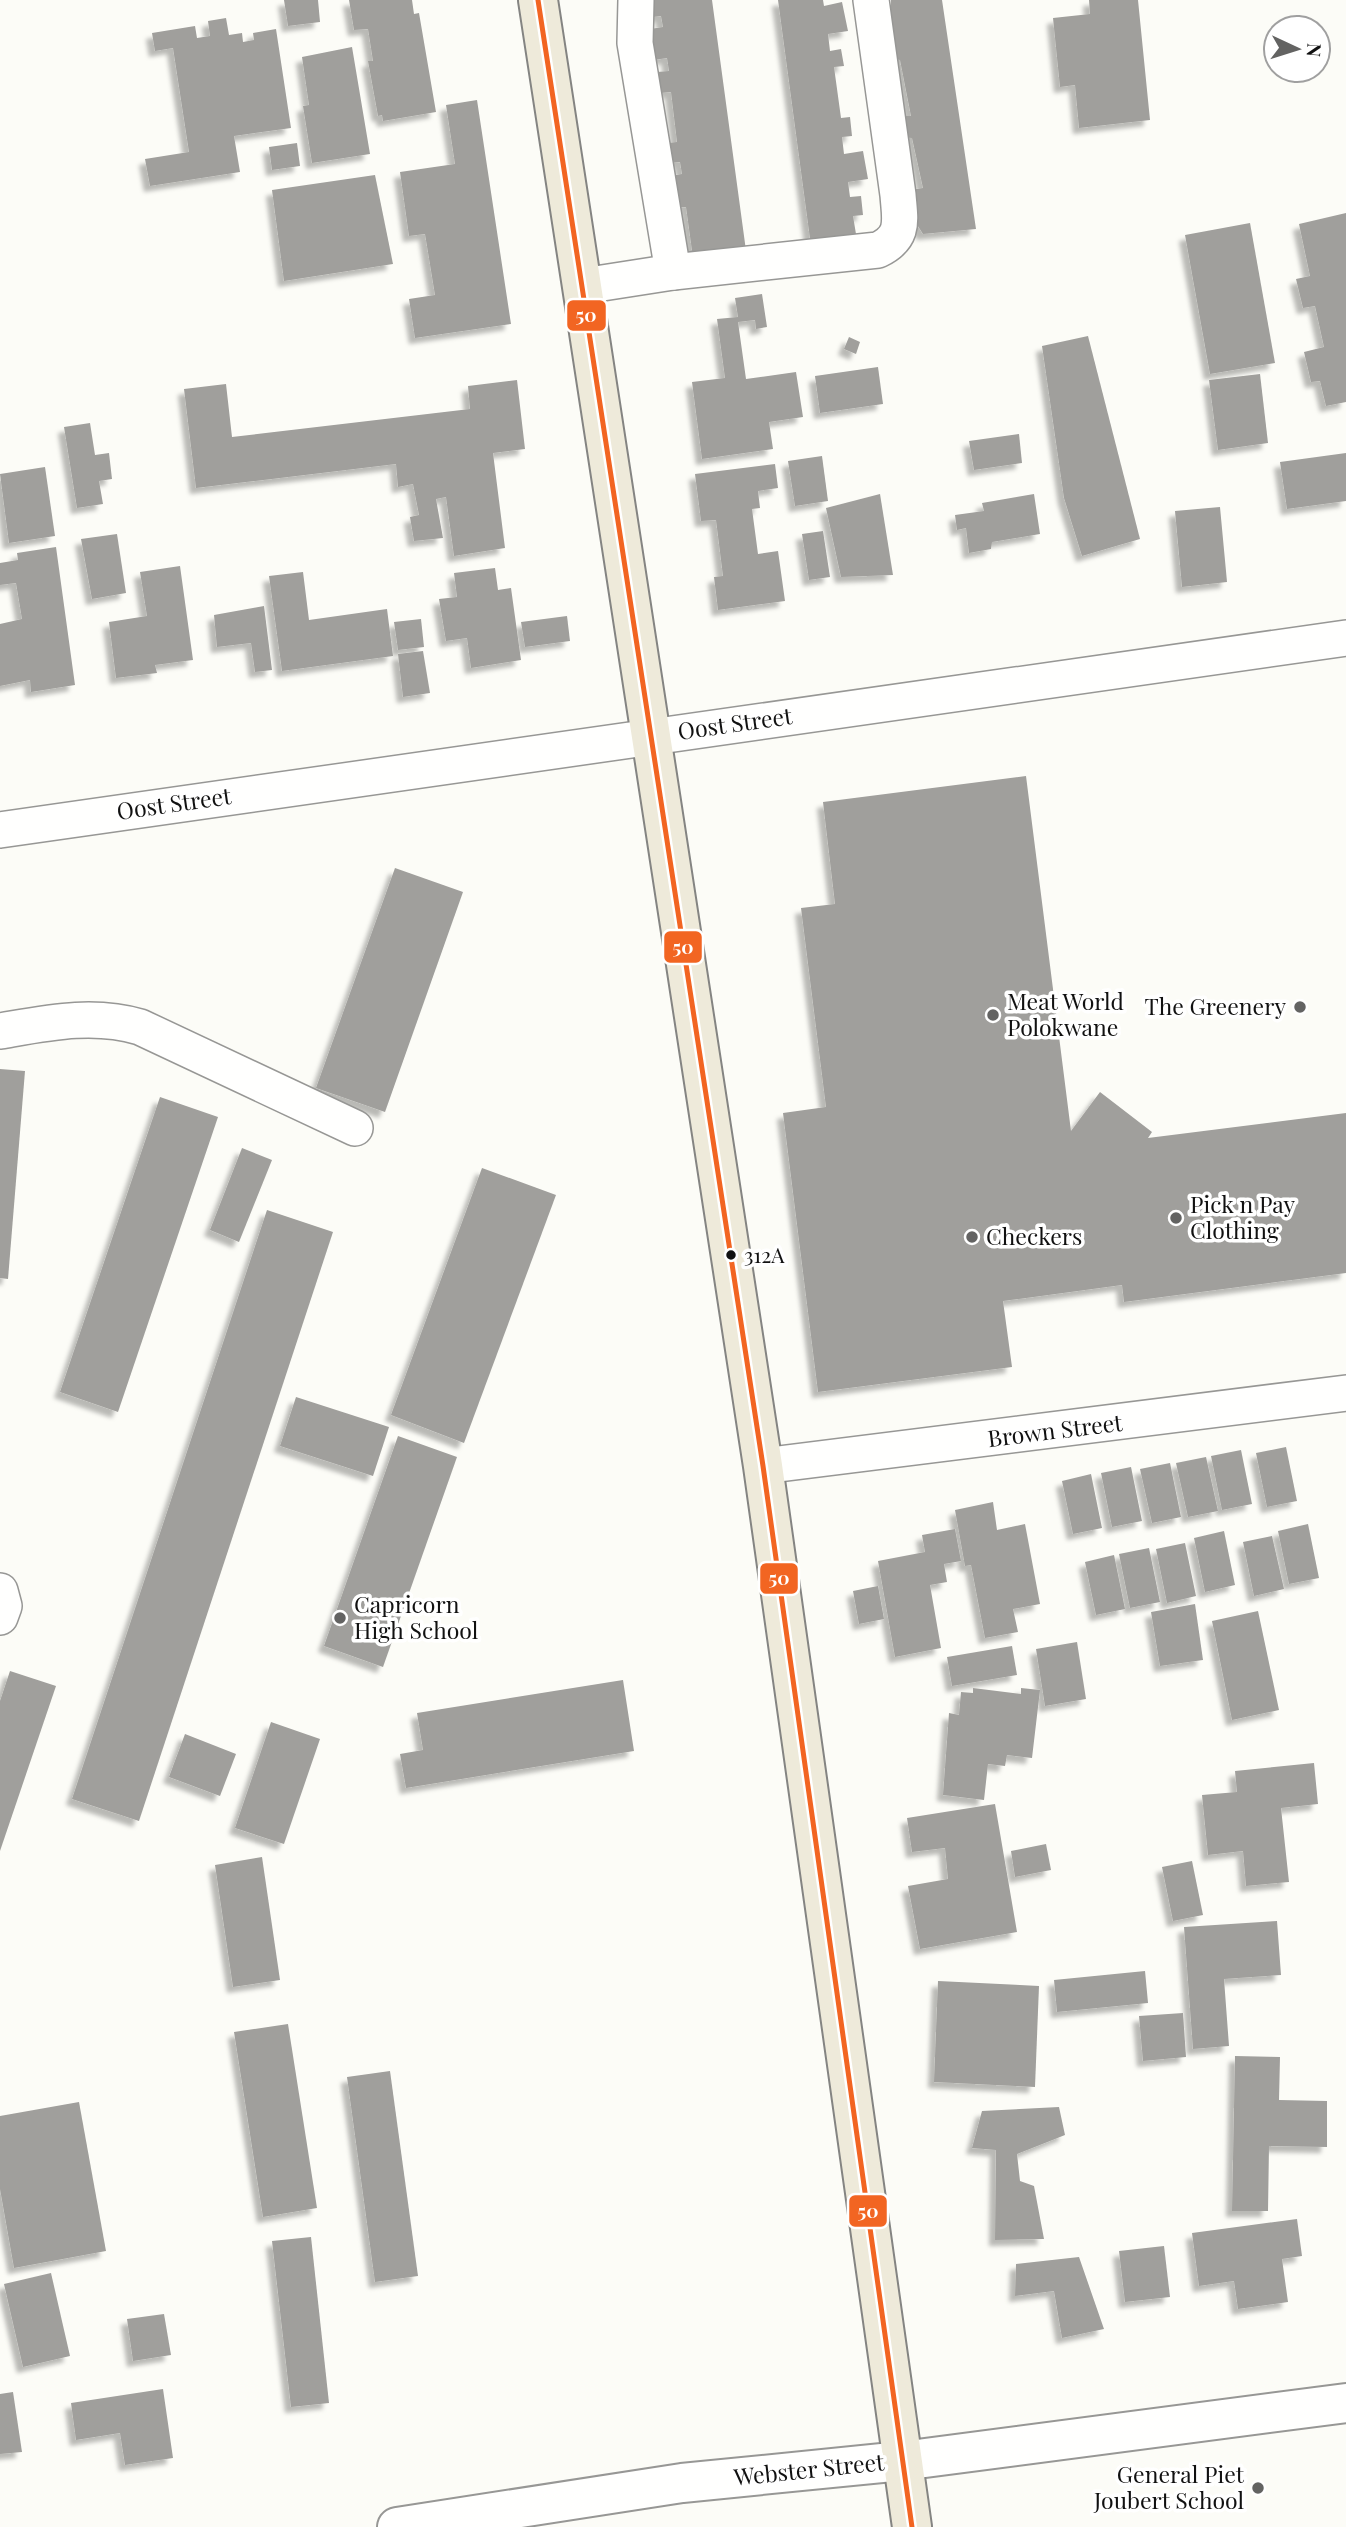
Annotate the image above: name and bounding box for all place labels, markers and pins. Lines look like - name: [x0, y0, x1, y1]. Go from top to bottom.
- place label: Meat World Polokwane: [1007, 985, 1124, 1042]
- place label: The Greenery: [1145, 990, 1286, 1021]
- marker: The Greenery: [1292, 999, 1308, 1015]
- marker: Meat World Polokwane: [985, 1007, 1001, 1023]
- place label: Pick n Pay Clothing: [1190, 1188, 1296, 1245]
- marker: Pick n Pay Clothing: [1168, 1210, 1184, 1226]
- place label: Checkers: [986, 1220, 1082, 1251]
- marker: Checkers: [964, 1229, 980, 1245]
- place label: 312A: [744, 1240, 785, 1268]
- marker: 312A: [724, 1248, 738, 1262]
- place label: Capricorn High School: [354, 1588, 479, 1645]
- marker: Capricorn High School: [332, 1610, 348, 1626]
- place label: General Piet Joubert School: [1093, 2458, 1245, 2515]
- marker: General Piet Joubert School: [1250, 2480, 1266, 2496]

